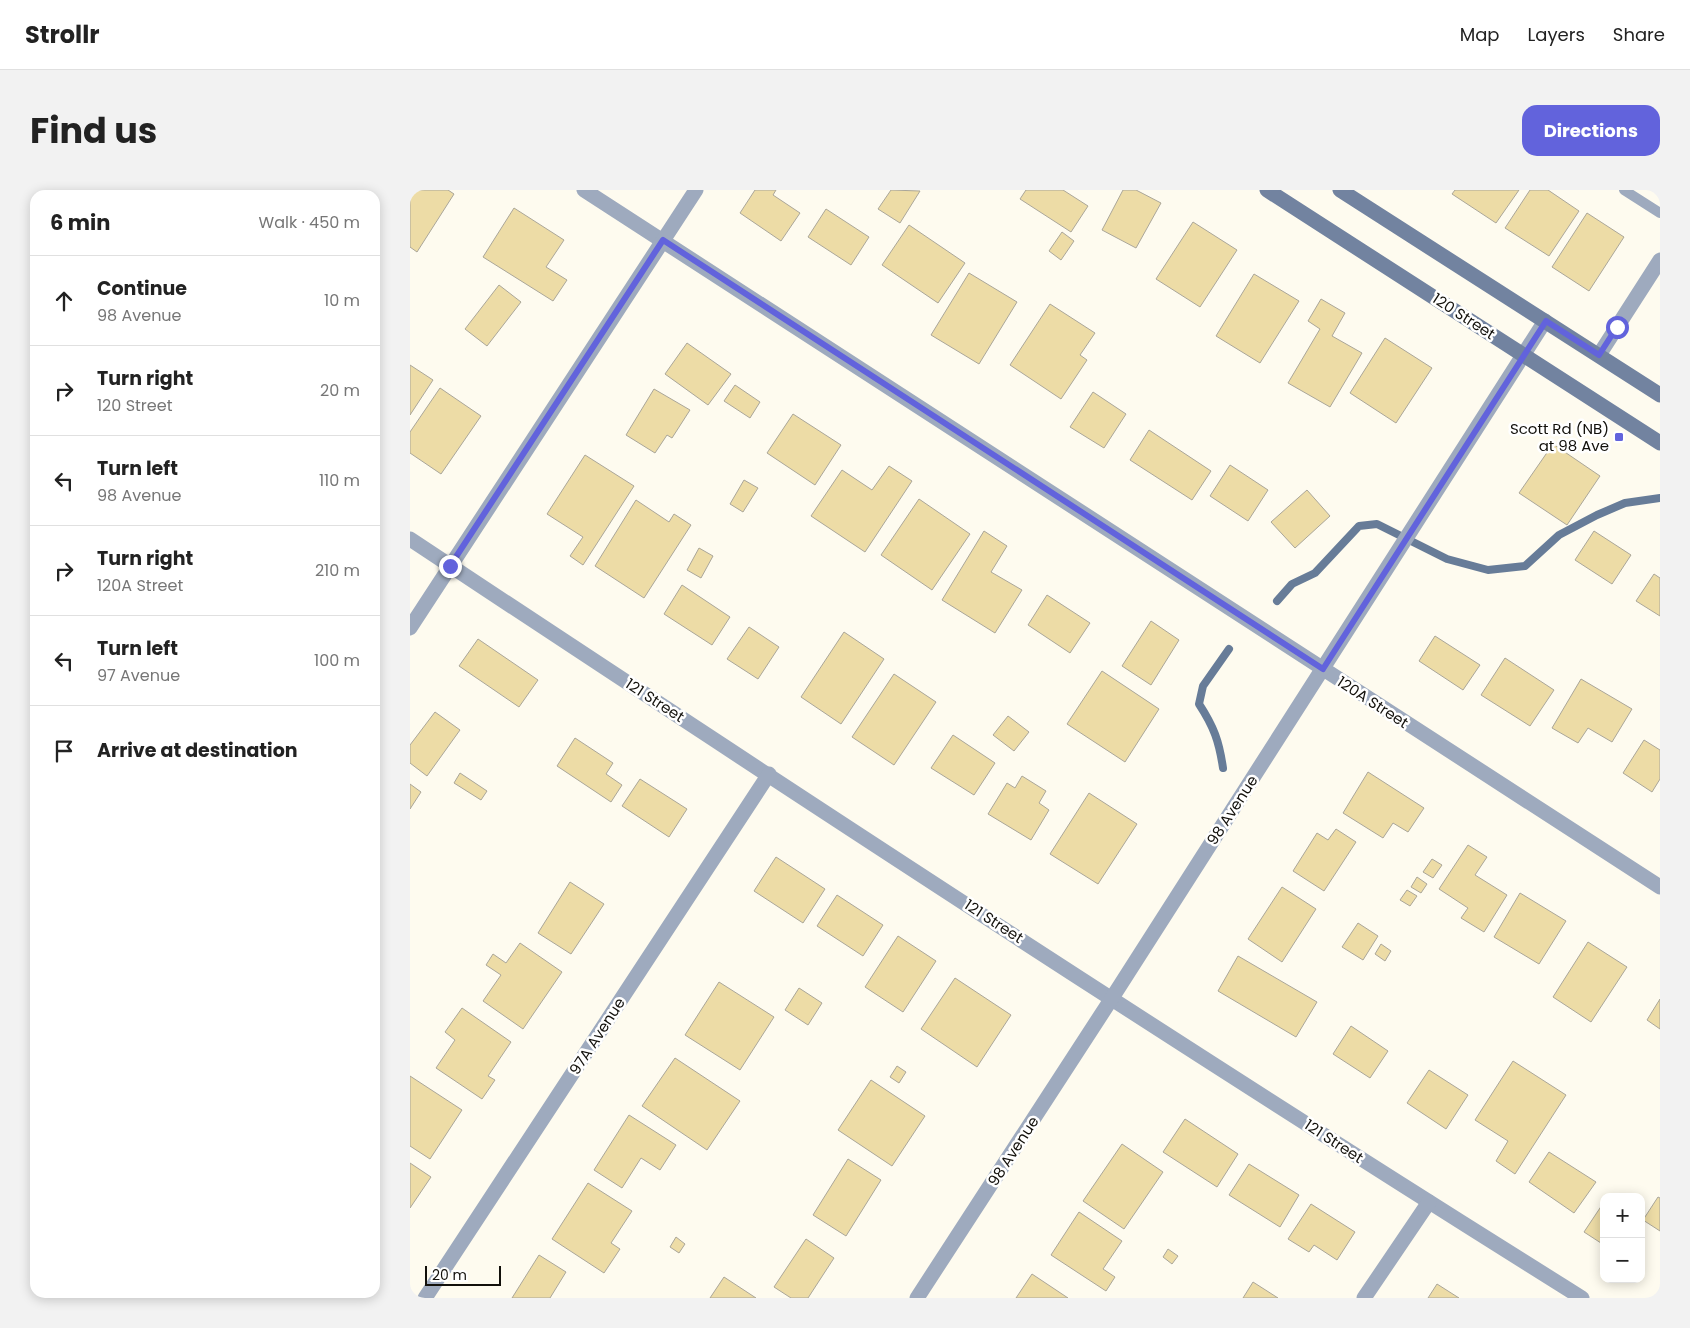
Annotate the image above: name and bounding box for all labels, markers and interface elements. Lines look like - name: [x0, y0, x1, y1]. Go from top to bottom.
- text: Strollr: [25, 18, 100, 51]
- text: Map: [1460, 22, 1500, 47]
- text: Layers: [1528, 22, 1585, 47]
- text: Share: [1613, 22, 1665, 47]
- button: Directions: [1522, 105, 1660, 156]
- text: Find us: [30, 106, 157, 155]
- text: 6 min: [50, 208, 110, 237]
- text: Walk · 450 m: [259, 211, 360, 234]
- text: Continue: [97, 275, 187, 302]
- icon: ahead: [50, 287, 78, 315]
- street label: 120 Street: [1429, 288, 1499, 344]
- text: 10 m: [324, 289, 360, 312]
- text: 98 Avenue: [97, 304, 182, 327]
- route start: [1606, 316, 1629, 339]
- text: Turn right: [97, 365, 193, 392]
- icon: right: [50, 377, 78, 405]
- text: 20 m: [320, 379, 360, 402]
- text: 120 Street: [97, 394, 173, 417]
- place label: Scott Rd (NB) at 98 Ave: [1510, 418, 1609, 456]
- marker: Scott Rd (NB) at 98 Ave: [1613, 431, 1625, 443]
- text: Turn left: [97, 455, 178, 482]
- icon: left: [50, 467, 78, 495]
- text: 110 m: [319, 469, 360, 492]
- text: 98 Avenue: [97, 484, 182, 507]
- text: Turn right: [97, 545, 193, 572]
- route end: [439, 555, 462, 578]
- icon: right: [50, 557, 78, 585]
- text: 210 m: [315, 559, 360, 582]
- text: 120A Street: [97, 574, 183, 597]
- text: Turn left: [97, 635, 178, 662]
- icon: left: [50, 647, 78, 675]
- text: 100 m: [314, 649, 360, 672]
- text: 97 Avenue: [97, 664, 180, 687]
- street label: 120A Street: [1333, 671, 1413, 733]
- street label: 121 Street: [622, 673, 688, 727]
- icon: arrive: [50, 737, 78, 765]
- text: Arrive at destination: [97, 737, 298, 764]
- street label: 98 Avenue: [1202, 771, 1262, 849]
- street label: 121 Street: [961, 894, 1027, 948]
- street label: 97A Avenue: [564, 993, 630, 1079]
- street label: 98 Avenue: [983, 1112, 1043, 1190]
- street label: 121 Street: [1301, 1114, 1367, 1168]
- map controls: [1600, 1193, 1645, 1283]
- button: +: [1600, 1193, 1645, 1238]
- button: −: [1600, 1238, 1645, 1283]
- scale bar: [425, 1263, 501, 1286]
- text: 20 m: [432, 1265, 467, 1285]

